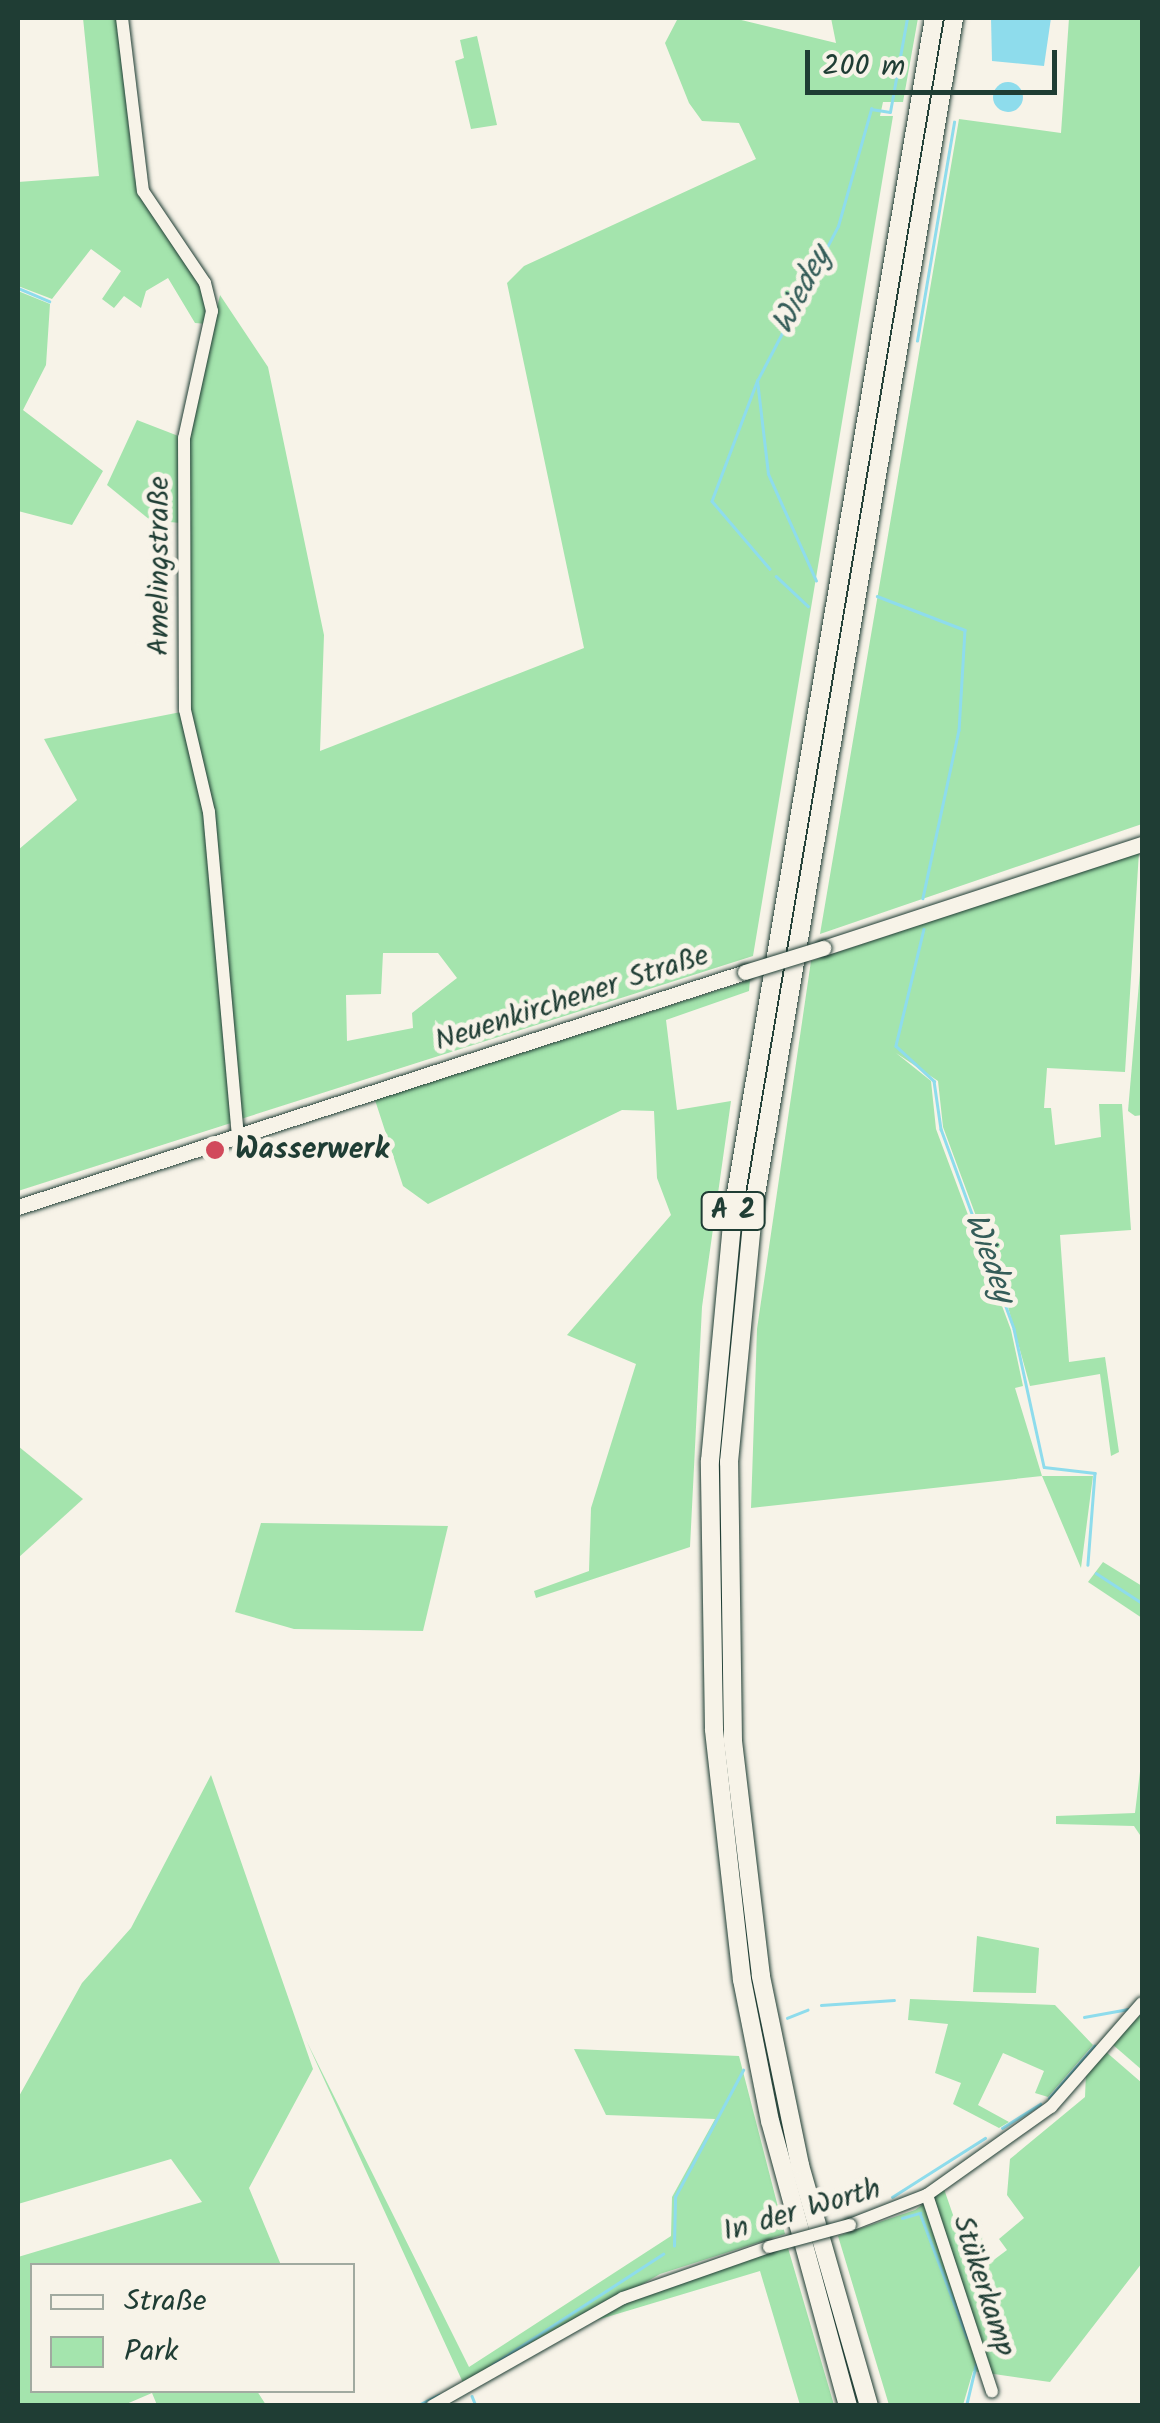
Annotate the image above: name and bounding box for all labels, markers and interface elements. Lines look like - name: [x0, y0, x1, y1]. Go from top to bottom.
- scale bar: [810, 30, 1062, 92]
- text: 200 m: [822, 43, 905, 91]
- water label: Wiedey: [765, 241, 841, 341]
- street label: Amelingstraße: [142, 476, 178, 656]
- street label: Neuenkirchener Straße: [431, 938, 713, 1060]
- place label: Wasserwerk: [235, 1132, 389, 1168]
- marker: Wasserwerk: [204, 1139, 226, 1161]
- road number: A 2: [700, 1188, 766, 1234]
- water label: Wiedey: [954, 1208, 1022, 1308]
- street label: In der Worth: [719, 2171, 885, 2251]
- street label: Stükerkamp: [943, 2211, 1023, 2361]
- legend: [30, 2263, 355, 2393]
- text: Straße: [124, 2278, 207, 2326]
- text: Park: [124, 2328, 178, 2376]

